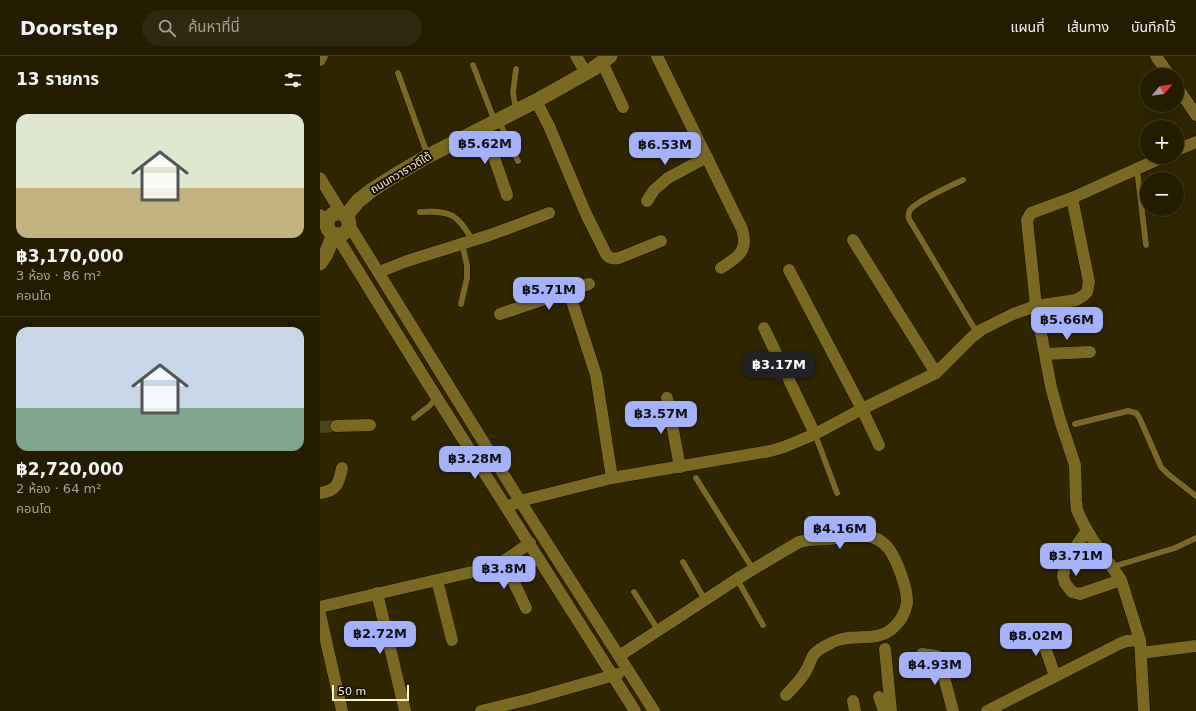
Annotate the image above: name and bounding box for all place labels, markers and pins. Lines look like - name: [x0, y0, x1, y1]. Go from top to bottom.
- pin: ฿5.62M: [452, 131, 518, 165]
- pin: ฿6.53M: [632, 132, 698, 166]
- pin: ฿5.71M: [516, 277, 582, 311]
- pin: ฿5.66M: [1034, 307, 1100, 341]
- pin: ฿3.17M: [746, 352, 812, 386]
- pin: ฿3.57M: [628, 401, 694, 435]
- pin: ฿3.28M: [442, 446, 508, 480]
- pin: ฿4.16M: [807, 516, 873, 550]
- pin: ฿3.71M: [1043, 543, 1109, 577]
- pin: ฿3.8M: [476, 556, 532, 590]
- pin: ฿2.72M: [347, 621, 413, 655]
- pin: ฿8.02M: [1003, 623, 1069, 657]
- pin: ฿4.93M: [902, 652, 968, 686]

